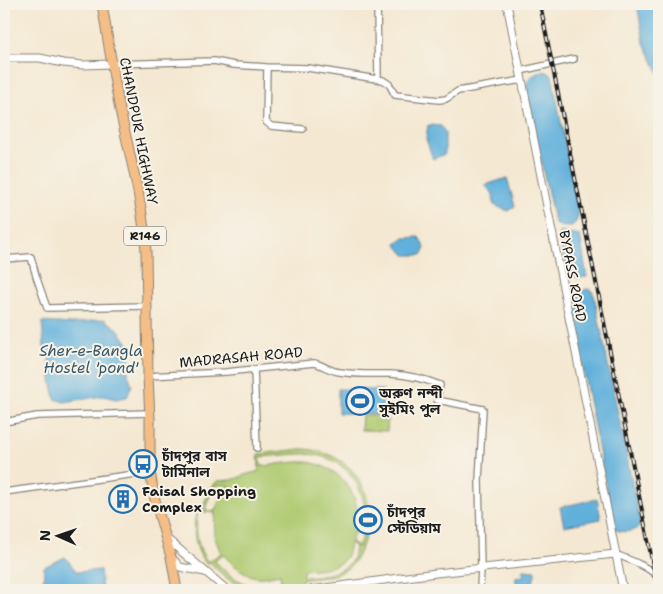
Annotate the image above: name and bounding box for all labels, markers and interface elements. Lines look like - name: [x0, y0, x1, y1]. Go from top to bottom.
- street label: CHANDPUR HIGHWAY: [116, 56, 162, 207]
- road number: R146: [124, 227, 166, 246]
- street label: BYPASS ROAD: [555, 229, 591, 323]
- water label: Sher-e-Bangla Hostel 'pond': [39, 341, 143, 378]
- street label: MADRASAH ROAD: [178, 343, 304, 371]
- place label: অরুণ নন্দী সুইমিং পুল: [378, 384, 443, 418]
- sports icon: অরুণ নন্দী সুইমিং পুল: [345, 386, 375, 416]
- place label: চাঁদপুর বাস টার্মিনাল: [161, 447, 228, 481]
- bus stop icon: চাঁদপুর বাস টার্মিনাল: [128, 449, 158, 479]
- place label: Faisal Shopping Complex: [142, 482, 256, 516]
- building icon: Faisal Shopping Complex: [108, 484, 138, 514]
- place label: চাঁদপুর স্টেডিয়াম: [386, 503, 441, 537]
- sports icon: চাঁদপুর স্টেডিয়াম: [353, 505, 383, 535]
- north arrow: [32, 512, 82, 562]
- text: N: [36, 530, 54, 541]

